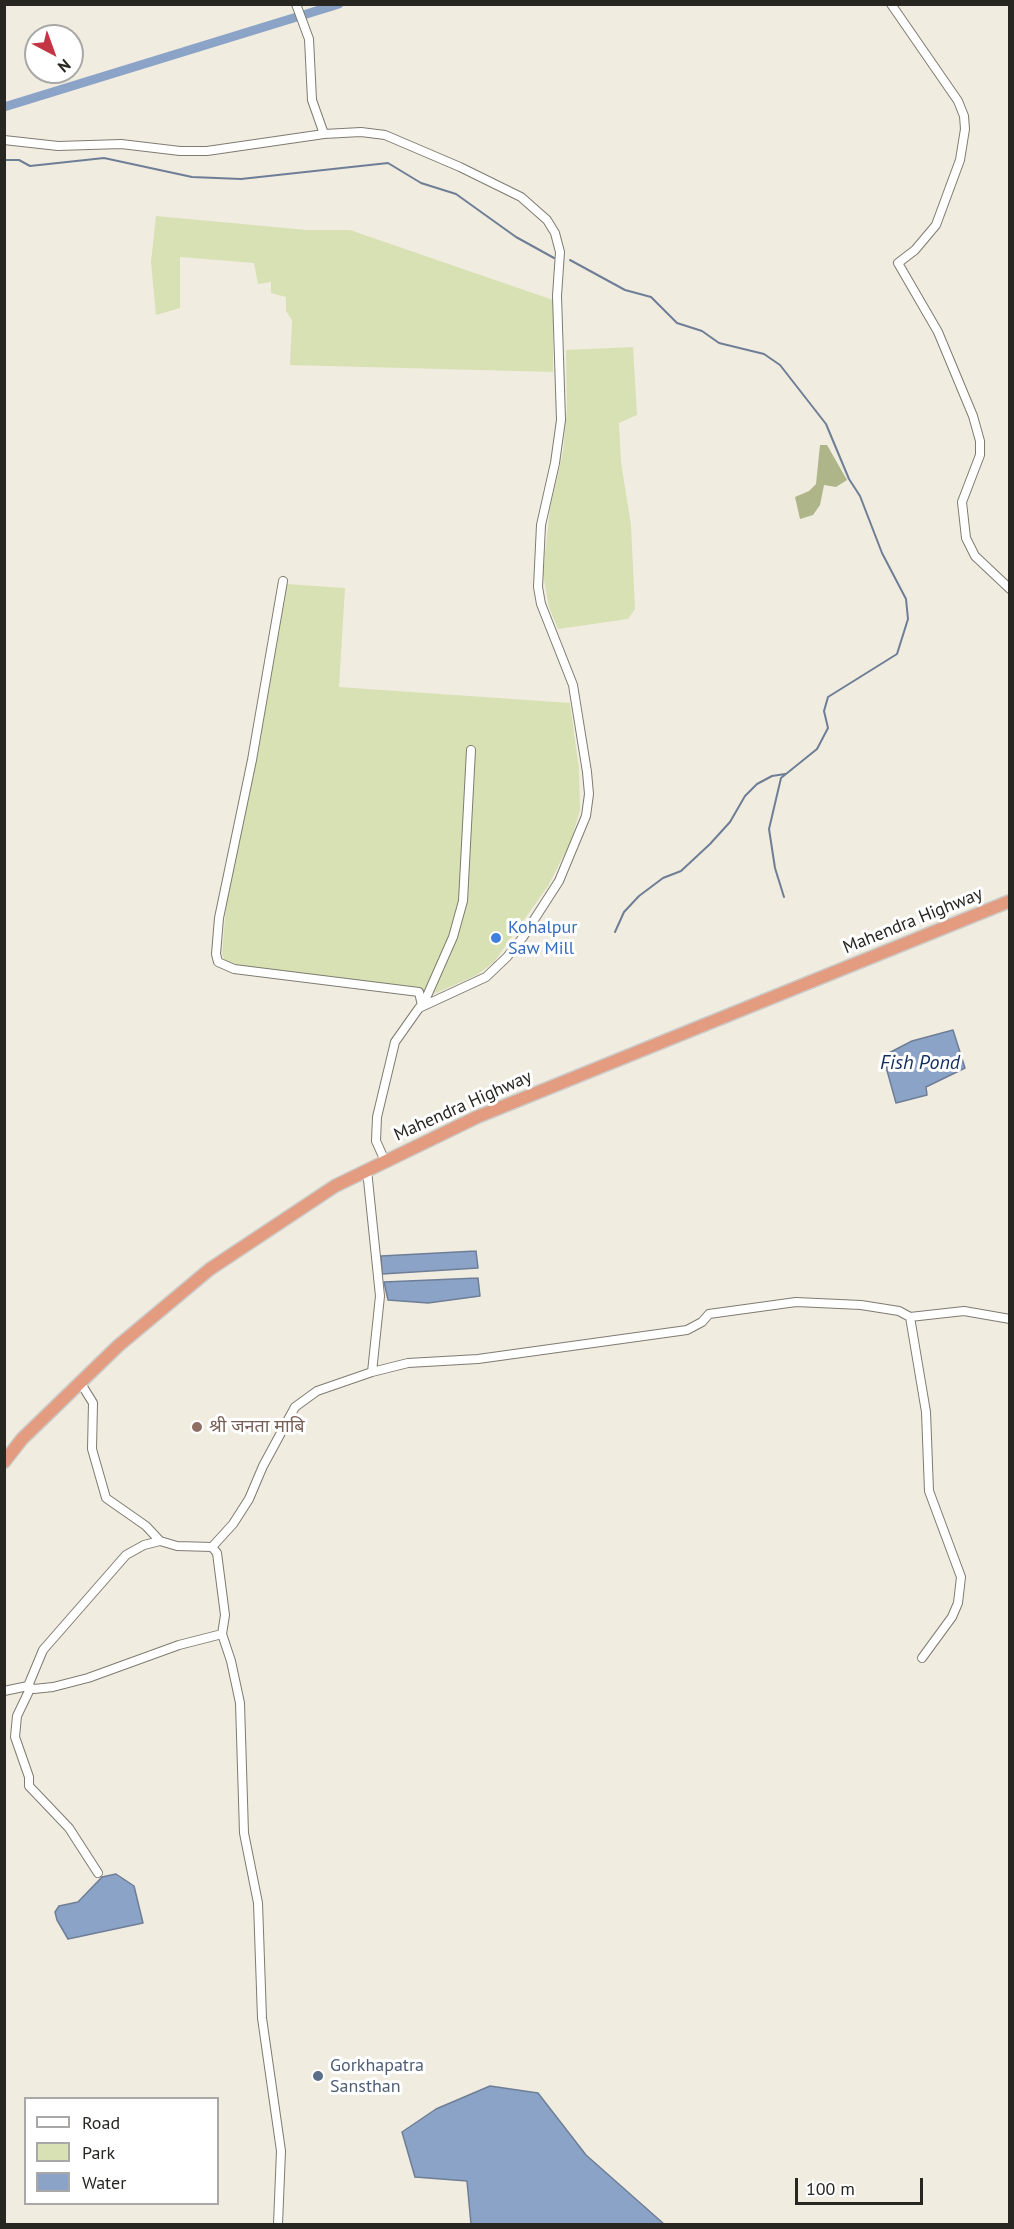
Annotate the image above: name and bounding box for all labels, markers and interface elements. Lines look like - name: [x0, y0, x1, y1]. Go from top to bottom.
- north arrow: [24, 24, 84, 84]
- text: N: [54, 55, 75, 77]
- street label: Mahendra Highway: [840, 883, 986, 959]
- place label: Kohalpur Saw Mill: [508, 917, 577, 960]
- marker: Kohalpur Saw Mill: [489, 931, 503, 945]
- water label: Fish Pond: [880, 1051, 960, 1075]
- street label: Mahendra Highway: [391, 1066, 535, 1146]
- place label: श्री जनता माबि: [209, 1416, 305, 1438]
- marker: श्री जनता माबि: [190, 1420, 204, 1434]
- place label: Gorkhapatra Sansthan: [330, 2055, 424, 2098]
- marker: Gorkhapatra Sansthan: [311, 2069, 325, 2083]
- legend: [24, 2097, 219, 2205]
- text: Road: [82, 2111, 120, 2134]
- text: Park: [82, 2141, 115, 2164]
- scale bar: [798, 2166, 926, 2204]
- text: Water: [82, 2171, 126, 2194]
- text: 100 m: [806, 2177, 855, 2200]

